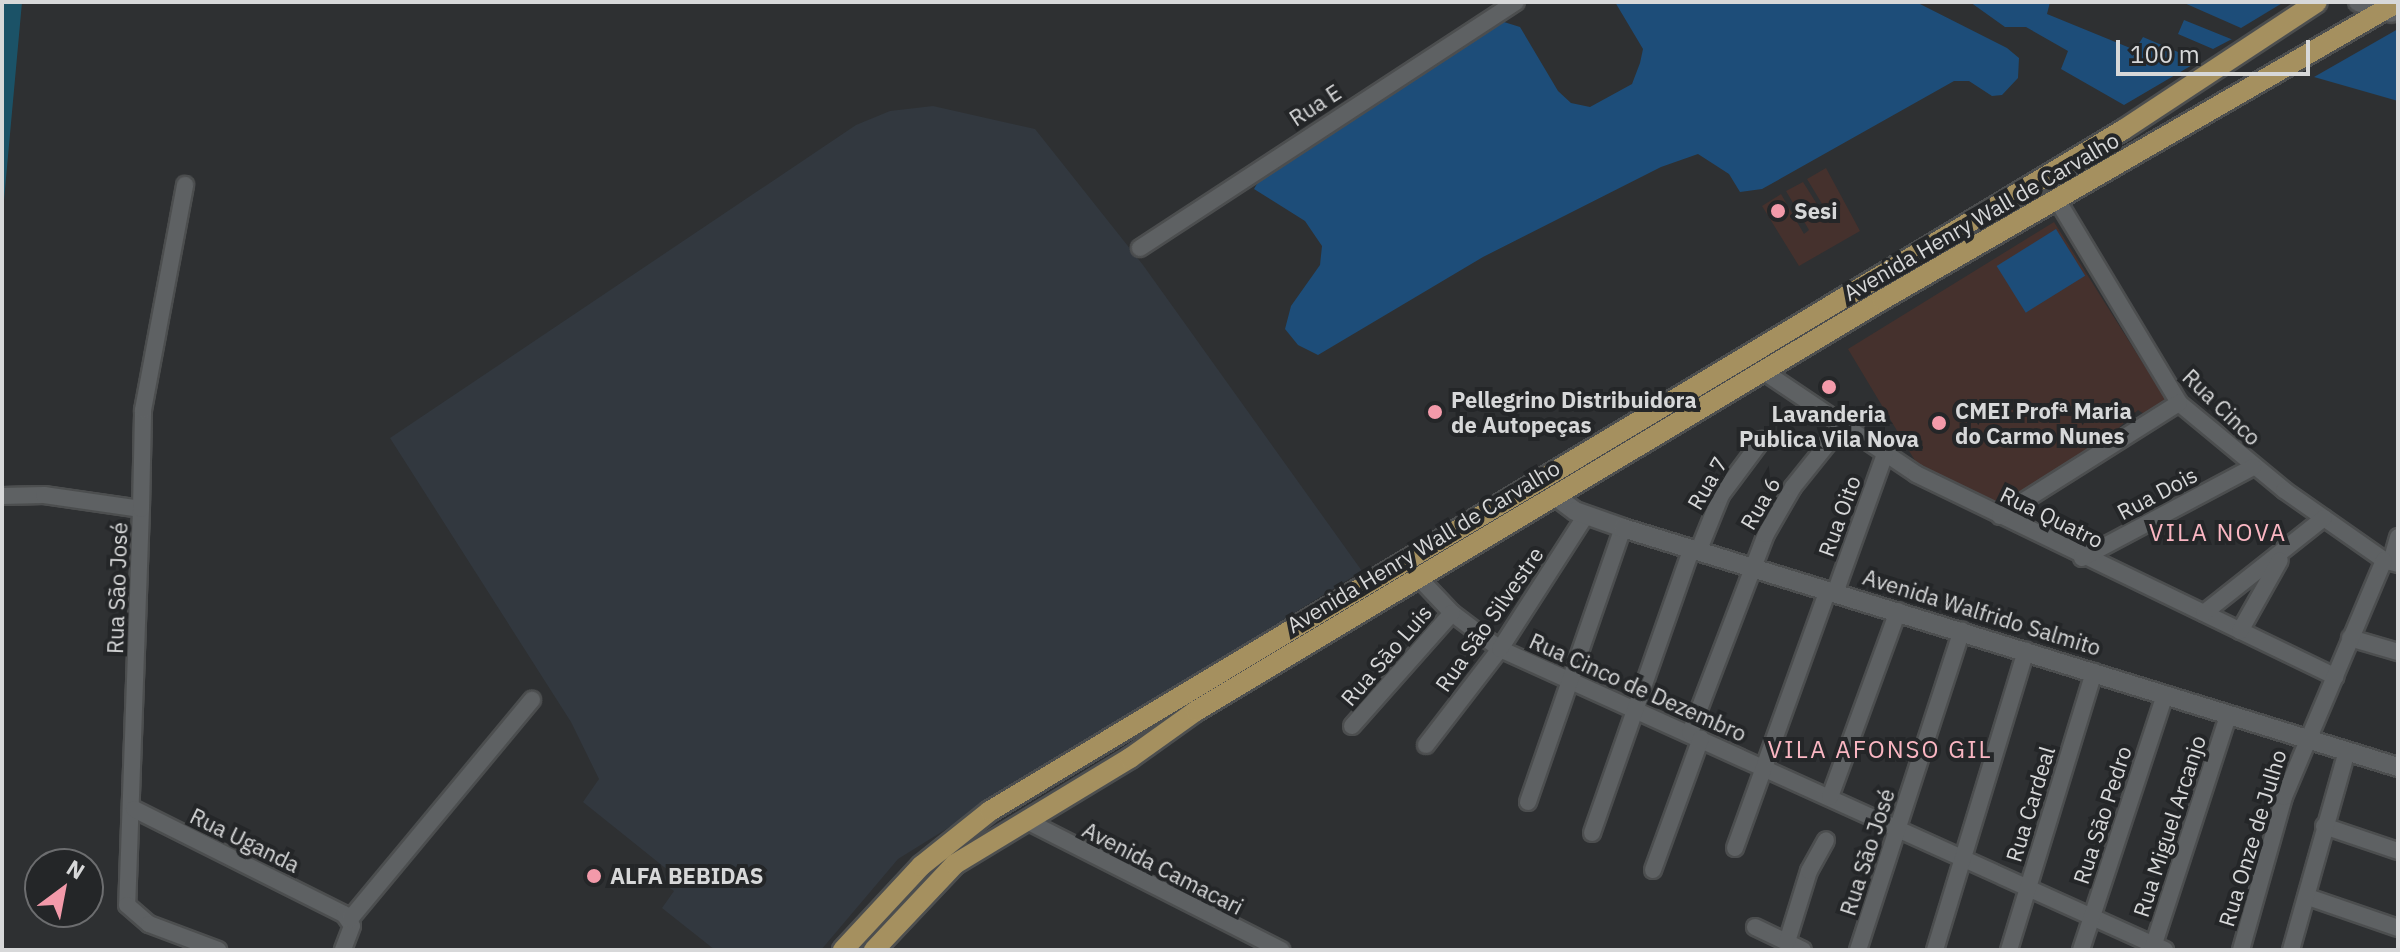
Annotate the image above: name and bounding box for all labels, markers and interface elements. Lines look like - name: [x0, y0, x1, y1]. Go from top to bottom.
- scale bar: [2120, 24, 2314, 74]
- text: 100 m: [2130, 38, 2200, 70]
- street label: Rua E: [1284, 79, 1346, 131]
- street label: Avenida Henry Wall de Carvalho: [1839, 126, 2123, 306]
- place label: Sesi: [1794, 198, 1837, 224]
- marker: Sesi: [1769, 202, 1787, 220]
- street label: Rua Cinco: [2177, 363, 2267, 451]
- marker: Lavanderia Publica Vila Nova: [1820, 378, 1838, 396]
- place label: Pellegrino Distribuidora de Autopeças: [1451, 386, 1697, 438]
- place label: CMEI Profª Maria do Carmo Nunes: [1955, 397, 2132, 448]
- place label: Lavanderia Publica Vila Nova: [1739, 400, 1919, 452]
- marker: Pellegrino Distribuidora de Autopeças: [1426, 403, 1444, 421]
- marker: CMEI Profª Maria do Carmo Nunes: [1930, 414, 1948, 432]
- street label: Rua 7: [1681, 452, 1733, 514]
- street label: Avenida Henry Wall de Carvalho: [1282, 454, 1564, 638]
- street label: Rua Dois: [2112, 461, 2202, 525]
- street label: Rua 6: [1734, 472, 1786, 534]
- street label: Rua Oito: [1812, 472, 1866, 560]
- street label: Rua Quatro: [1996, 481, 2108, 553]
- district label: VILA NOVA: [2149, 519, 2287, 547]
- street label: Rua São José: [102, 522, 132, 654]
- street label: Rua São Silvestre: [1429, 542, 1549, 696]
- street label: Avenida Walfrido Salmito: [1860, 563, 2104, 661]
- street label: Rua São Luis: [1335, 599, 1437, 711]
- street label: Rua Cinco de Dezembro: [1525, 627, 1751, 747]
- street label: Rua Miguel Arcanjo: [2127, 732, 2211, 920]
- district label: VILA AFONSO GIL: [1768, 736, 1992, 764]
- street label: Rua Cardeal: [2000, 743, 2060, 865]
- street label: Rua São Pedro: [2067, 743, 2137, 887]
- street label: Rua Onze de Julho: [2213, 746, 2291, 930]
- street label: Rua São José: [1834, 785, 1900, 919]
- street label: Rua Uganda: [186, 802, 304, 878]
- street label: Avenida Camacari: [1078, 816, 1248, 920]
- north arrow: [24, 848, 104, 928]
- text: N: [61, 852, 90, 885]
- place label: ALFA BEBIDAS: [610, 863, 763, 889]
- marker: ALFA BEBIDAS: [585, 867, 603, 885]

